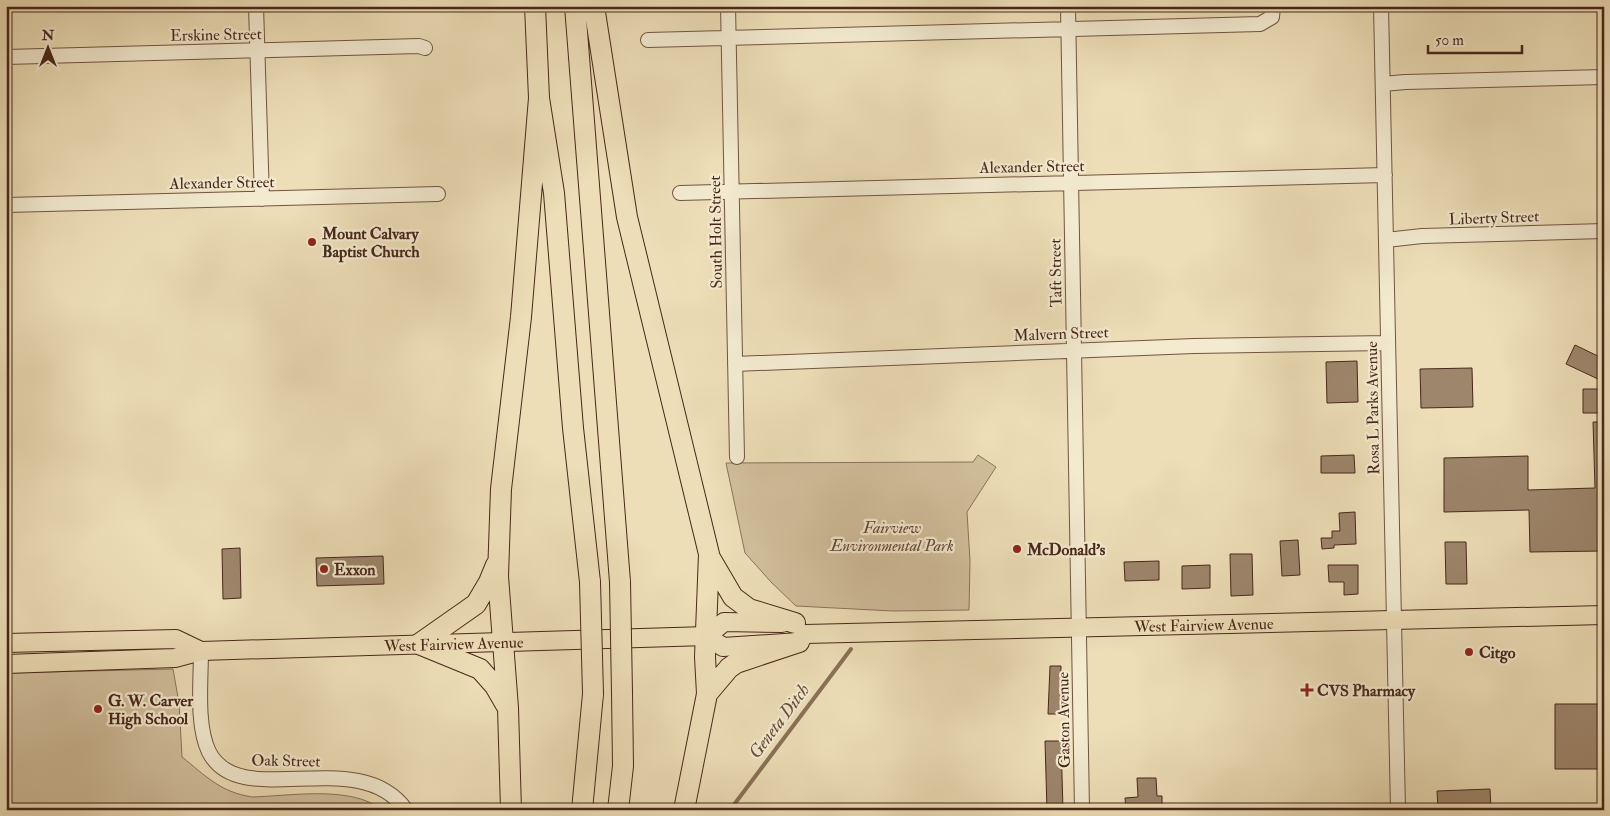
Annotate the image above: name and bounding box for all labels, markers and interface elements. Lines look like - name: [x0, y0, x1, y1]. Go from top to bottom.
- north arrow: [22, 22, 72, 72]
- scale bar: [1428, 22, 1521, 54]
- street label: Erskine Street: [170, 24, 262, 46]
- text: N: [41, 27, 55, 44]
- text: 50 m: [1435, 31, 1464, 50]
- street label: Alexander Street: [978, 156, 1085, 178]
- street label: Alexander Street: [168, 172, 275, 194]
- street label: South Holt Street: [705, 175, 727, 289]
- street label: Liberty Street: [1448, 206, 1540, 230]
- place label: Mount Calvary Baptist Church: [321, 224, 420, 263]
- marker: Mount Calvary Baptist Church: [306, 236, 318, 248]
- street label: Taft Street: [1045, 238, 1067, 308]
- street label: Malvern Street: [1013, 322, 1109, 346]
- street label: Rosa L Parks Avenue: [1362, 341, 1384, 475]
- park label: Fairview Environmental Park: [829, 518, 954, 556]
- place label: McDonald's: [1026, 540, 1106, 560]
- marker: McDonald's: [1011, 543, 1023, 555]
- place label: Exxon: [334, 560, 376, 580]
- marker: Exxon: [318, 563, 330, 575]
- street label: West Fairview Avenue: [1133, 614, 1274, 637]
- street label: West Fairview Avenue: [383, 632, 524, 657]
- place label: Citgo: [1479, 643, 1516, 664]
- marker: Citgo: [1463, 646, 1475, 658]
- street label: Gaston Avenue: [1053, 671, 1075, 768]
- water label: Geneta Ditch: [744, 679, 815, 763]
- place label: CVS Pharmacy: [1317, 681, 1416, 702]
- marker: CVS Pharmacy: [1301, 684, 1313, 696]
- place label: G. W. Carver High School: [108, 691, 194, 730]
- marker: G. W. Carver High School: [92, 703, 104, 715]
- street label: Oak Street: [251, 750, 321, 772]

